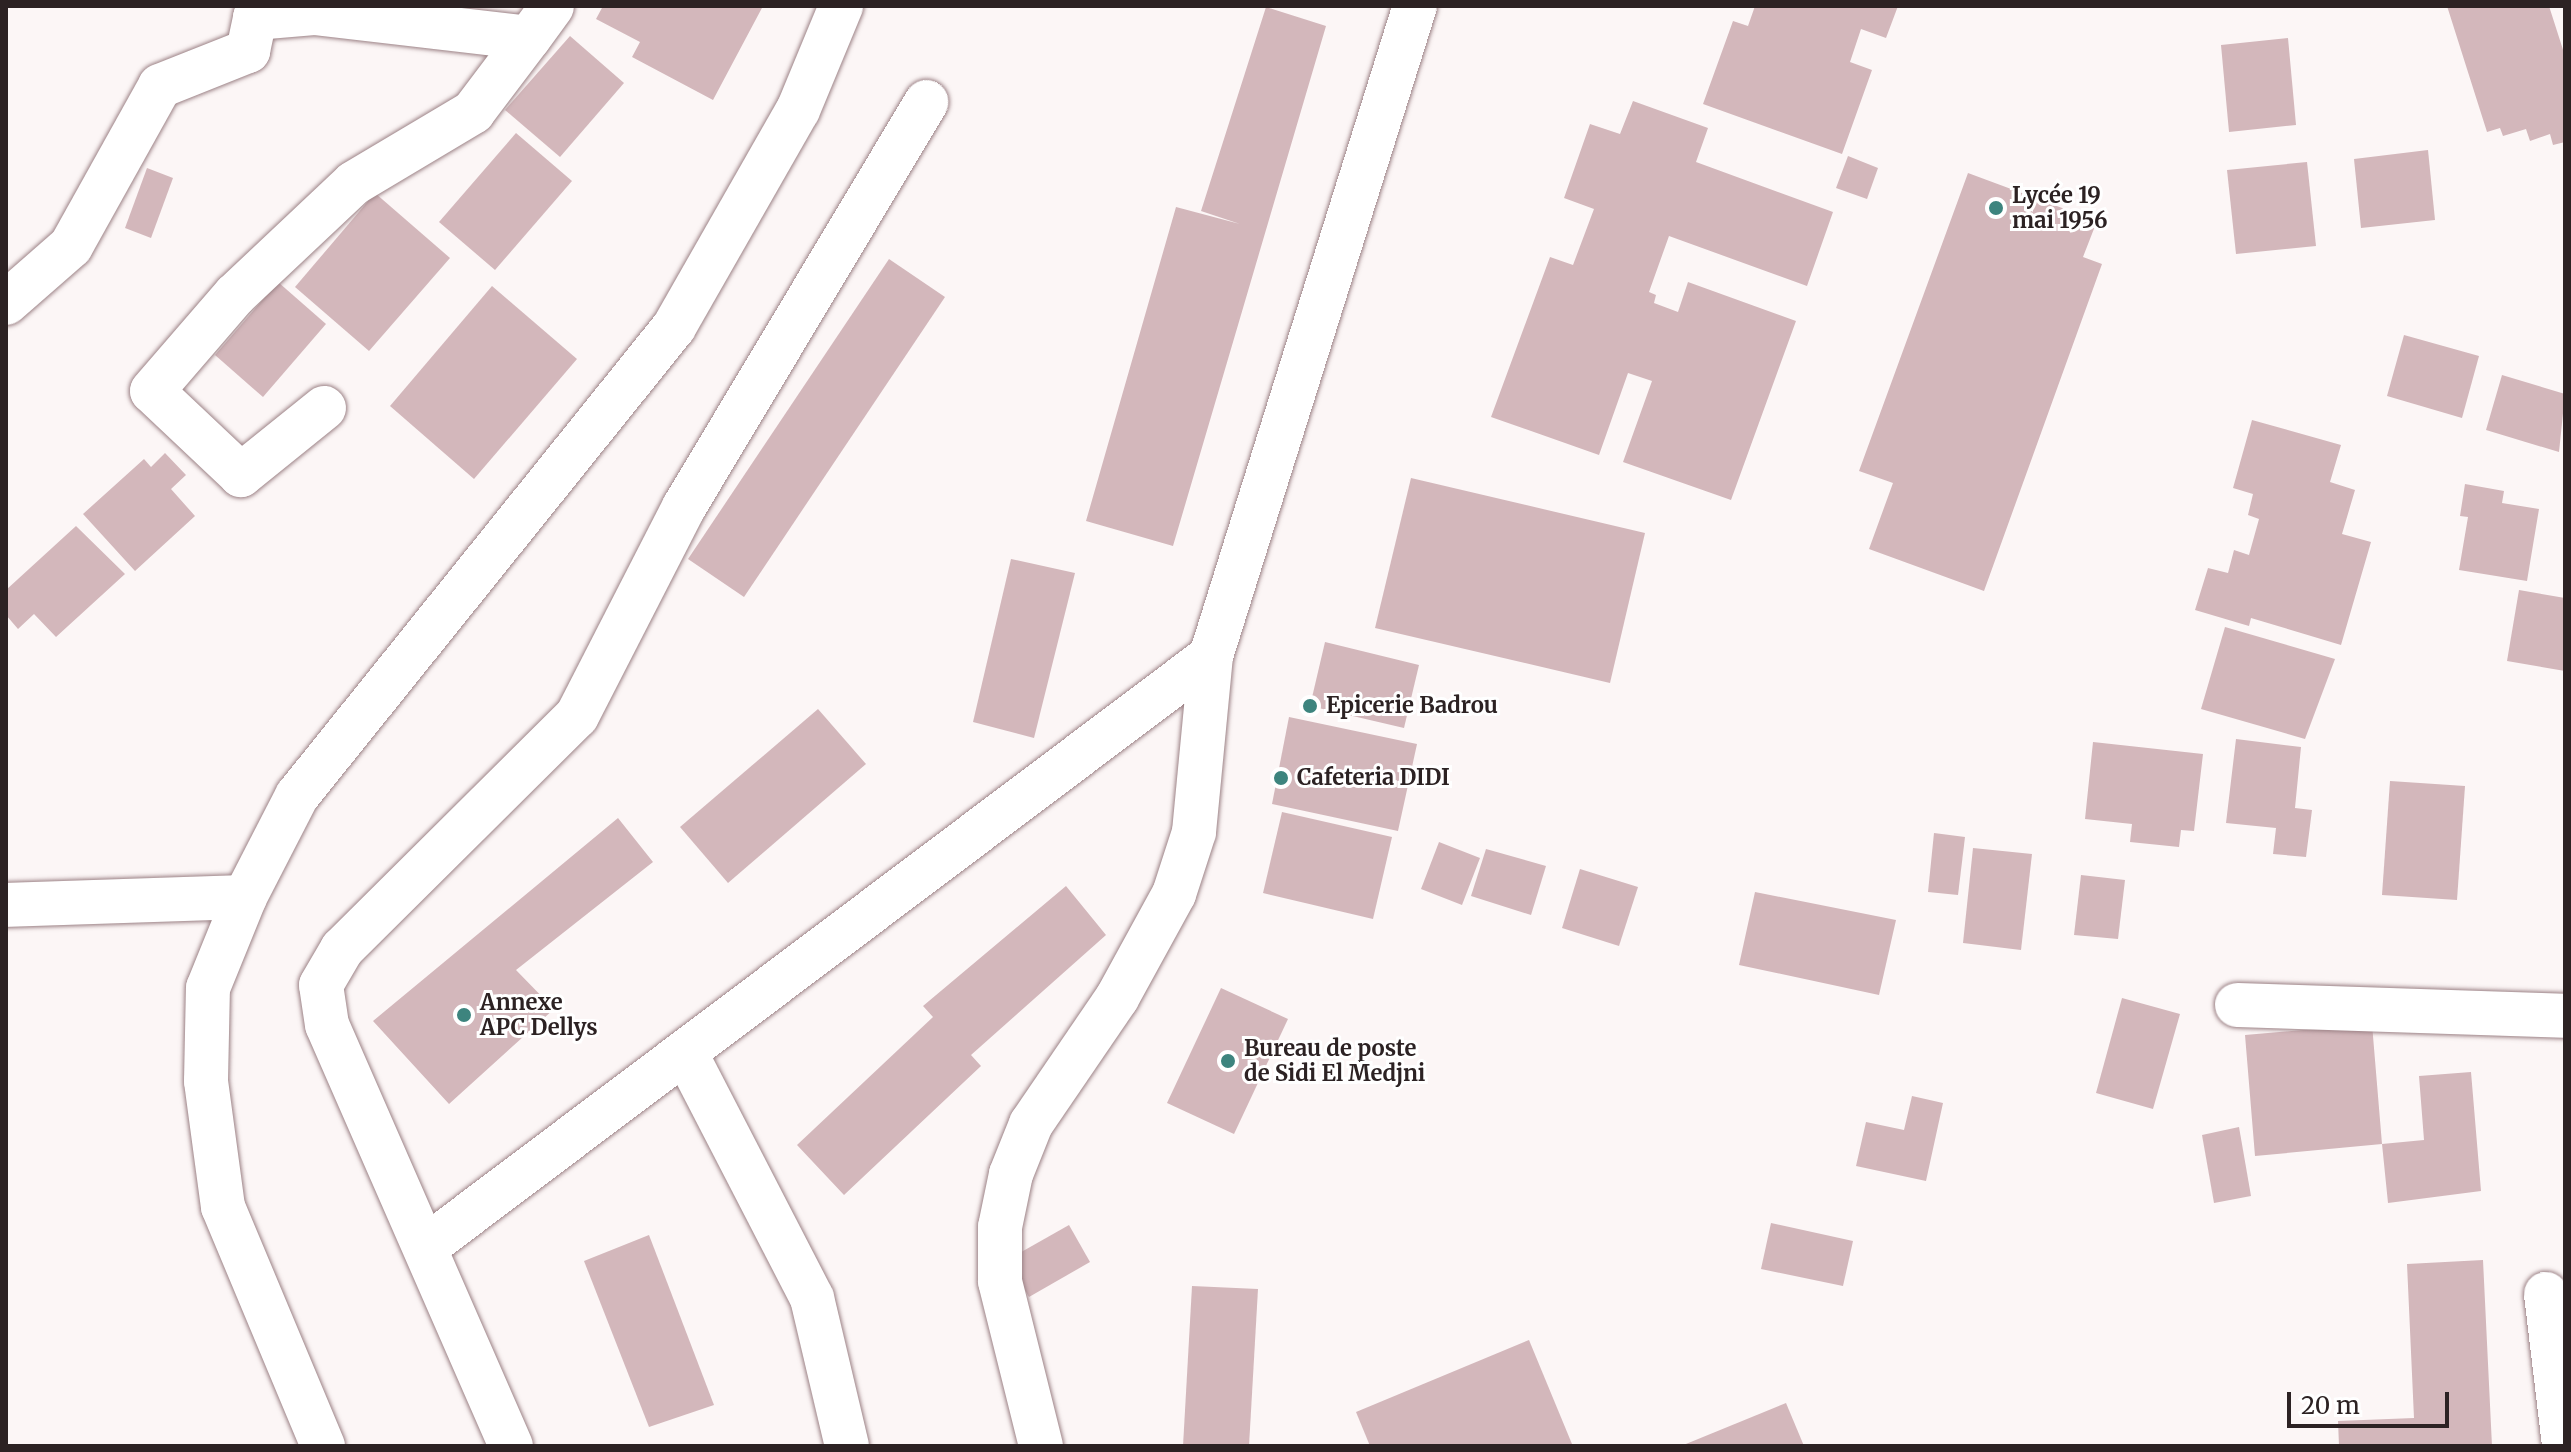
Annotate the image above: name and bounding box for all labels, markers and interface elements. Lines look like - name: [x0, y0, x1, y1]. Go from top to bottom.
- place label: Lycée 19 mai 1956: [2012, 182, 2108, 234]
- marker: Lycée 19 mai 1956: [1987, 199, 2005, 217]
- place label: Epicerie Badrou: [1326, 693, 1498, 719]
- marker: Epicerie Badrou: [1301, 697, 1319, 715]
- place label: Cafeteria DIDI: [1297, 765, 1450, 791]
- marker: Cafeteria DIDI: [1272, 769, 1290, 787]
- place label: Annexe APC Dellys: [480, 989, 598, 1040]
- marker: Annexe APC Dellys: [455, 1006, 473, 1024]
- place label: Bureau de poste de Sidi El Medjni: [1244, 1035, 1425, 1086]
- marker: Bureau de poste de Sidi El Medjni: [1219, 1052, 1237, 1070]
- scale bar: [2291, 1376, 2453, 1426]
- text: 20 m: [2301, 1390, 2360, 1421]

